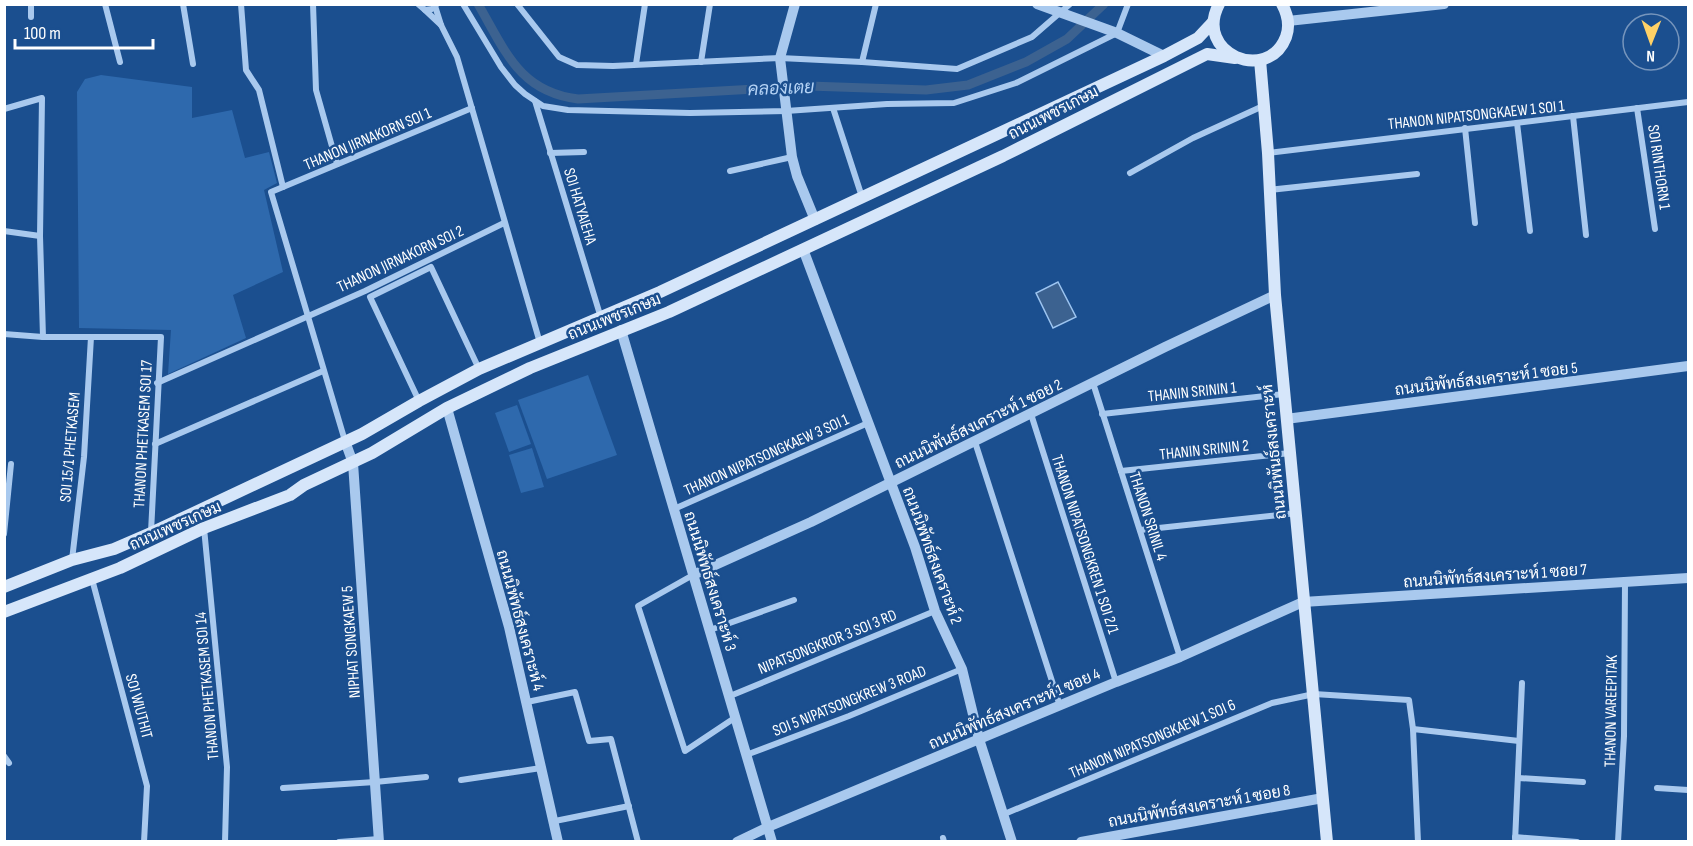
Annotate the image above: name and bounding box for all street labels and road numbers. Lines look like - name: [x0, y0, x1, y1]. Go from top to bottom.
- street label: ถนนเพชรเกษม: [1006, 83, 1102, 144]
- street label: THANON NIPATSONGKAEW 1 SOI 1: [1387, 97, 1566, 134]
- street label: THANON JIRNAKORN SOI 1: [301, 104, 434, 175]
- street label: SOI RINTHORN 1: [1643, 124, 1674, 211]
- street label: SOI HATYAIEHA: [559, 166, 600, 247]
- street label: THANON JIRNAKORN SOI 2: [334, 222, 467, 297]
- street label: ถนนเพชรเกษม: [565, 290, 664, 345]
- street label: ถนนนิพัทธ์สงเคราะห์ 1 ซอย 5: [1393, 355, 1579, 400]
- street label: THANON PHETKASEM SOI 17: [130, 359, 157, 509]
- street label: ถนนนิพันธ์สงเคราะห์ 1 ซอย 2: [890, 372, 1065, 473]
- street label: THANIN SRININ 1: [1147, 378, 1238, 407]
- street label: ถนนนิพันธ์สงเคราะห์: [1254, 383, 1291, 521]
- street label: SOI 15/1 PHETKASEM: [56, 391, 85, 503]
- street label: THANON NIPATSONGKAEW 3 SOI 1: [681, 410, 852, 500]
- street label: THANIN SRININ 2: [1159, 436, 1250, 465]
- street label: THANON NIPATSONGKREN 1 SOI 2/1: [1047, 453, 1123, 637]
- street label: THANON SRINIL 4: [1124, 470, 1171, 564]
- street label: ถนนนิพัทธ์สงเคราะห์ 2: [898, 483, 969, 627]
- street label: ถนนเพชรเกษม: [127, 498, 224, 555]
- street label: ถนนนิพัทธ์สงเคราะห์ 3: [679, 508, 744, 654]
- street label: ถนนนิพัทธ์สงเคราะห์ 4: [492, 547, 551, 693]
- street label: ถนนนิพัทธ์สงเคราะห์ 1 ซอย 7: [1402, 557, 1588, 592]
- street label: NIPHAT SONGKAEW 5: [338, 585, 365, 699]
- street label: NIPATSONGKROR 3 SOI 3 RD: [756, 606, 900, 679]
- street label: THANON PHETKASEM SOI 14: [192, 611, 223, 761]
- street label: THANON VAREEPITAK: [1601, 654, 1622, 767]
- street label: ถนนนิพัทธ์สงเคราะห์ 1 ซอย 4: [924, 661, 1103, 754]
- street label: SOI 5 NIPATSONGKREW 3 ROAD: [770, 662, 929, 741]
- street label: SOI WIUTHIT: [121, 672, 156, 741]
- street label: THANON NIPATSONGKAEW 1 SOI 6: [1067, 696, 1239, 783]
- street label: ถนนนิพัทธ์สงเคราะห์ 1 ซอย 8: [1106, 777, 1292, 832]

